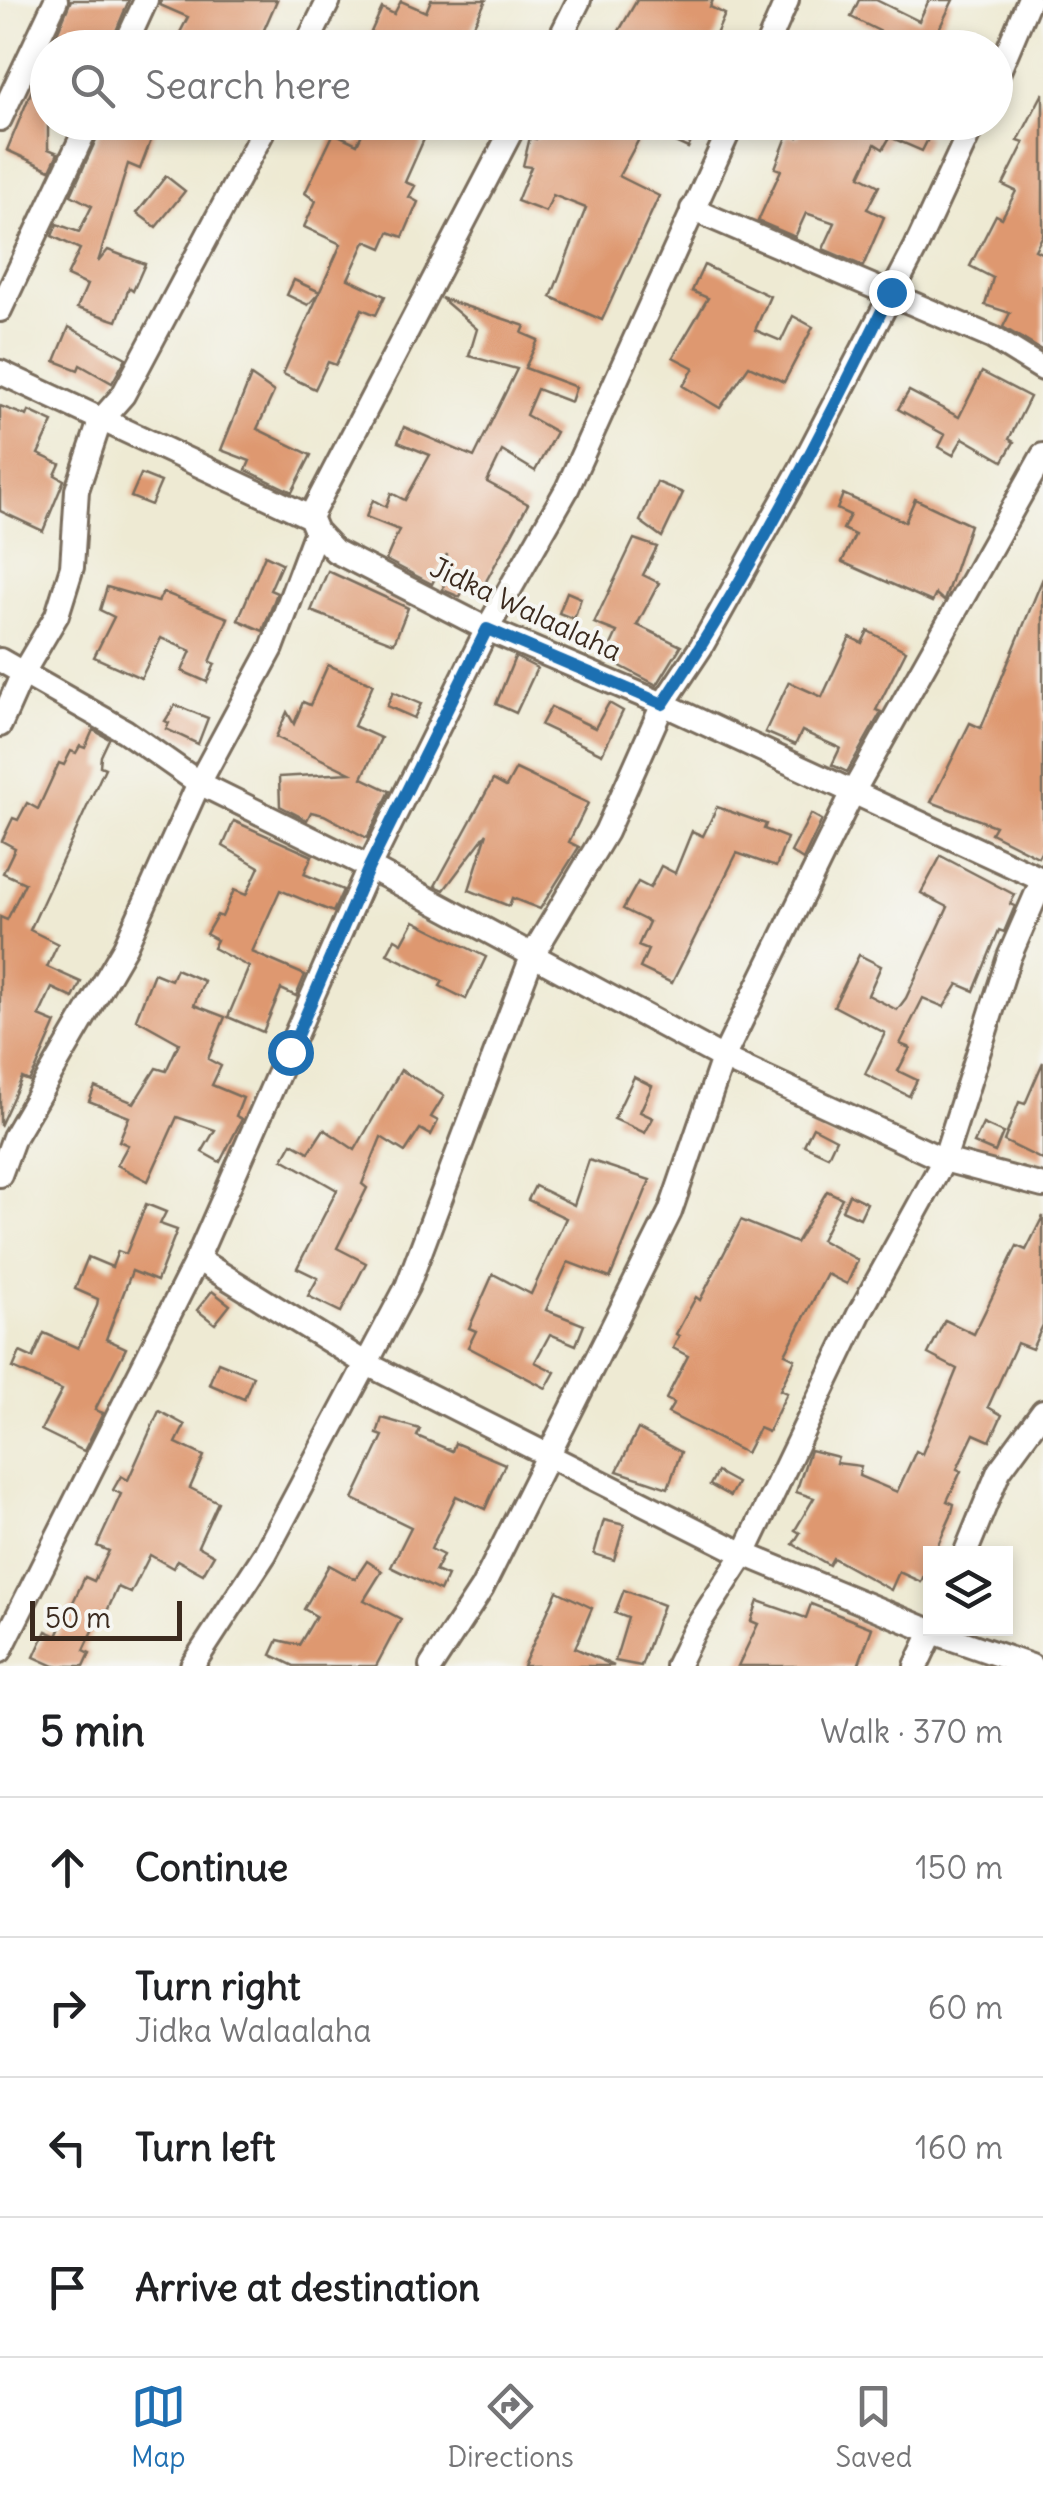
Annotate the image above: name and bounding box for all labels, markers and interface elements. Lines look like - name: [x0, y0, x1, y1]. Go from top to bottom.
- search box: [30, 30, 1013, 140]
- icon: search: [65, 58, 120, 113]
- text: Search here: [145, 62, 351, 109]
- route end: [869, 270, 915, 316]
- street label: Jidka Walaalaha: [425, 549, 627, 669]
- route start: [268, 1030, 314, 1076]
- map controls: [923, 1546, 1013, 1636]
- button: layers: [923, 1546, 1013, 1636]
- scale bar: [30, 1596, 182, 1640]
- text: 50 m: [45, 1600, 111, 1636]
- text: 5 min: [40, 1705, 145, 1757]
- text: Walk · 370 m: [820, 1711, 1003, 1752]
- icon: ahead: [40, 1840, 95, 1895]
- text: Continue: [135, 1844, 288, 1891]
- text: 150 m: [915, 1847, 1003, 1888]
- text: Turn right: [135, 1963, 301, 2010]
- icon: right: [40, 1980, 95, 2035]
- text: 60 m: [928, 1987, 1003, 2028]
- text: Jidka Walaalaha: [135, 2010, 372, 2051]
- icon: left: [40, 2120, 95, 2175]
- text: Turn left: [135, 2124, 275, 2171]
- text: 160 m: [915, 2127, 1003, 2168]
- icon: arrive: [40, 2260, 95, 2315]
- text: Arrive at destination: [135, 2264, 480, 2311]
- tab: Map: [131, 2379, 186, 2475]
- tab: Directions: [447, 2379, 574, 2475]
- tab: Saved: [835, 2379, 912, 2475]

